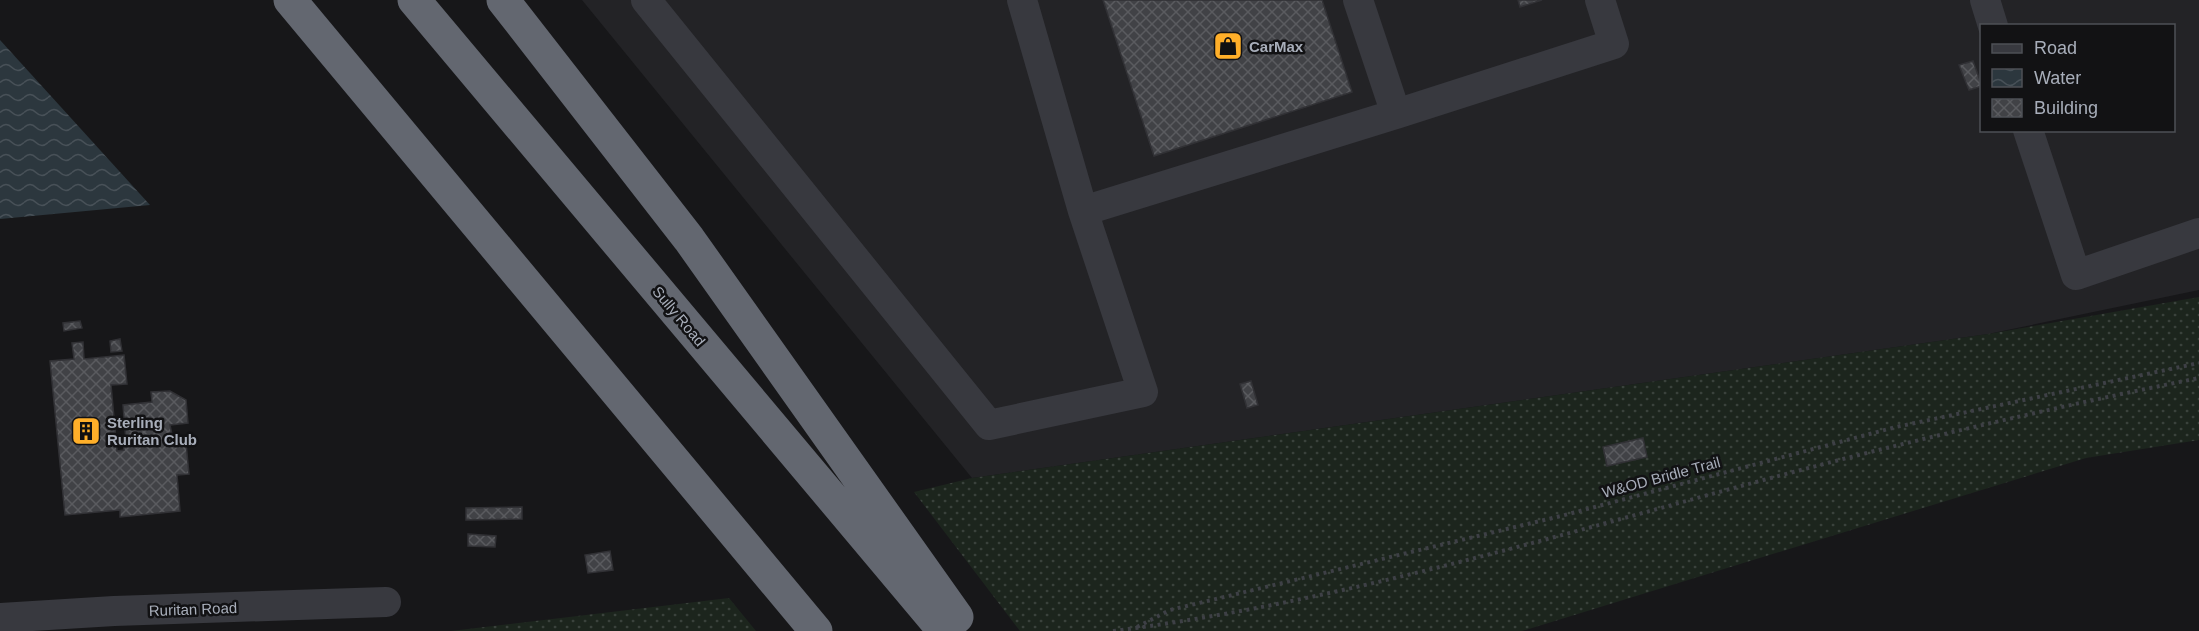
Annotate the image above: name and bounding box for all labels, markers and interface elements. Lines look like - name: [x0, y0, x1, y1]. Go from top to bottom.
- legend: [1980, 24, 2175, 132]
- shop icon: CarMax: [1212, 30, 1244, 62]
- place label: CarMax: [1249, 38, 1304, 55]
- text: Road: [2034, 38, 2077, 58]
- text: Water: [2034, 68, 2081, 88]
- text: Building: [2034, 98, 2098, 118]
- street label: Sully Road: [649, 283, 709, 349]
- place label: Sterling Ruritan Club: [107, 414, 197, 448]
- building icon: Sterling Ruritan Club: [70, 415, 102, 447]
- street label: W&OD Bridle Trail: [1600, 453, 1722, 501]
- street label: Ruritan Road: [149, 599, 237, 619]

